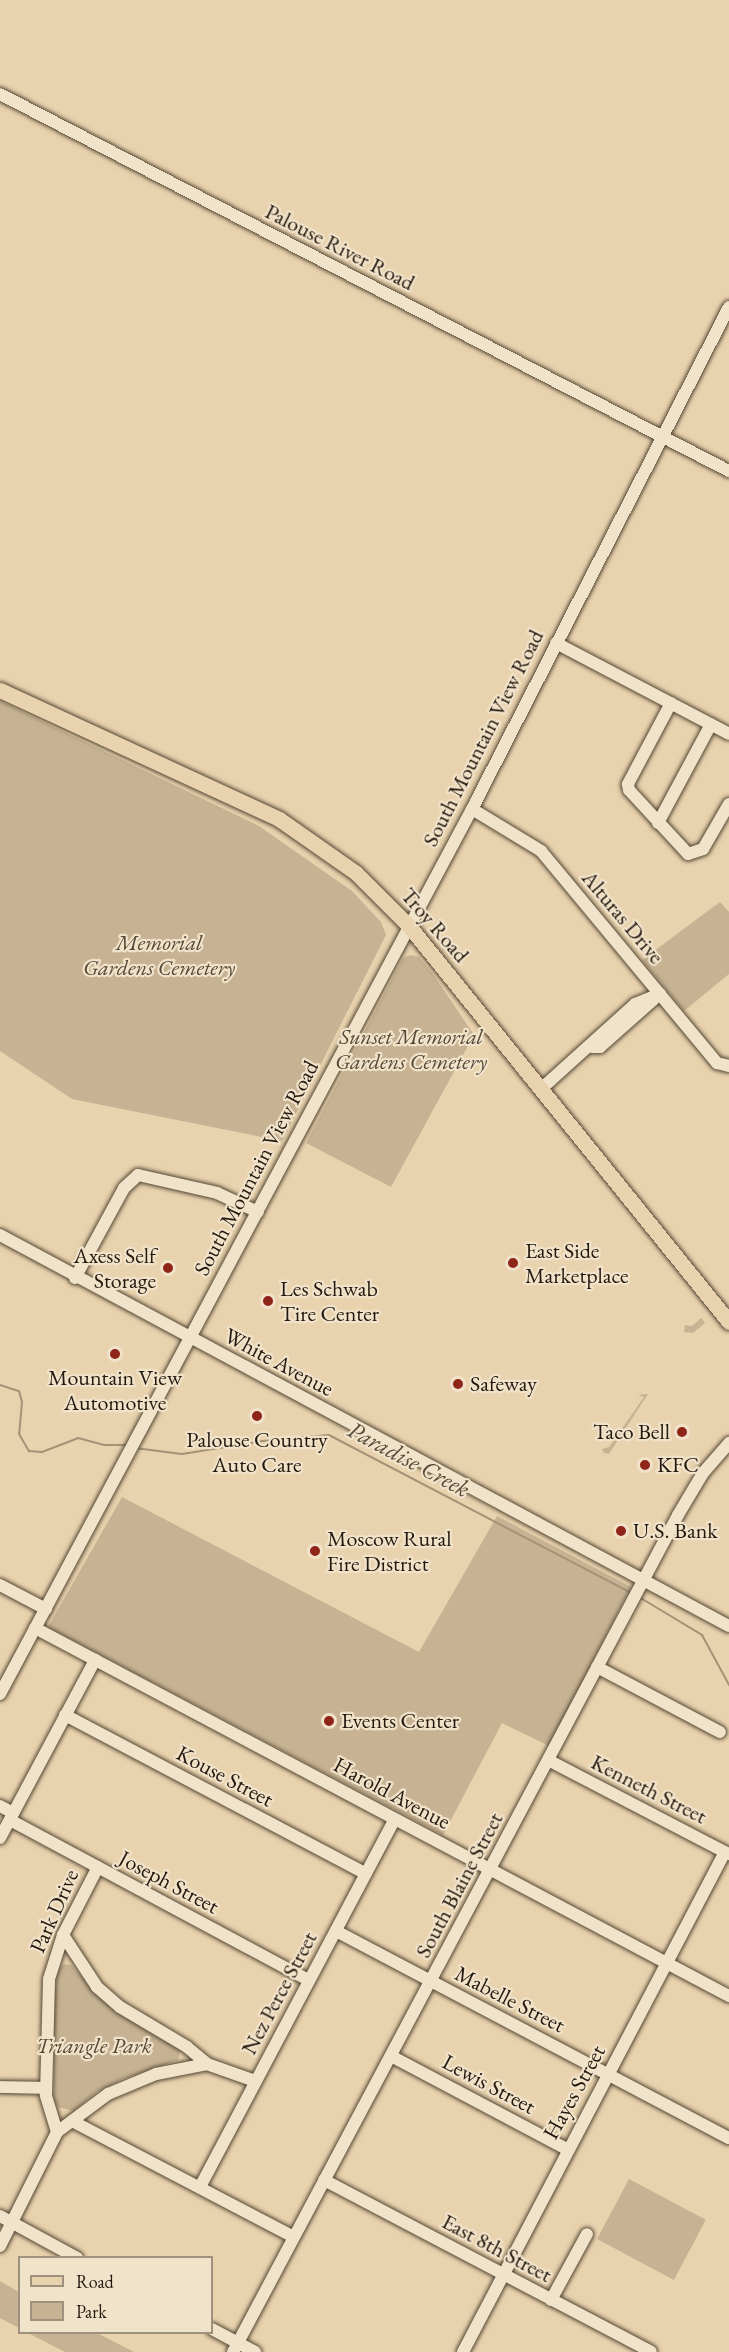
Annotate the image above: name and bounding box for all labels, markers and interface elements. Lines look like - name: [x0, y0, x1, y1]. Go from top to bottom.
- street label: Palouse River Road: [261, 198, 419, 296]
- street label: South Mountain View Road: [417, 625, 549, 851]
- street label: Alturas Drive: [576, 865, 670, 969]
- street label: Troy Road: [395, 882, 475, 968]
- park label: Memorial Gardens Cemetery: [83, 929, 235, 980]
- park label: Sunset Memorial Gardens Cemetery: [335, 1023, 487, 1074]
- street label: South Mountain View Road: [188, 1056, 324, 1280]
- place label: East Side Marketplace: [525, 1237, 629, 1288]
- place label: Axess Self Storage: [74, 1242, 156, 1294]
- marker: East Side Marketplace: [506, 1256, 520, 1270]
- marker: Axess Self Storage: [161, 1261, 175, 1275]
- place label: Les Schwab Tire Center: [280, 1275, 379, 1326]
- marker: Les Schwab Tire Center: [261, 1294, 275, 1308]
- street label: White Avenue: [220, 1322, 338, 1402]
- marker: Mountain View Automotive: [108, 1347, 122, 1361]
- place label: Mountain View Automotive: [48, 1364, 182, 1416]
- place label: Safeway: [470, 1371, 537, 1397]
- marker: Safeway: [451, 1377, 465, 1391]
- marker: Palouse Country Auto Care: [250, 1409, 264, 1423]
- water label: Paradise Creek: [343, 1415, 475, 1503]
- place label: Taco Bell: [593, 1419, 670, 1445]
- marker: Taco Bell: [675, 1425, 689, 1439]
- place label: Palouse Country Auto Care: [186, 1426, 328, 1478]
- place label: KFC: [657, 1452, 699, 1478]
- marker: KFC: [638, 1458, 652, 1472]
- place label: U.S. Bank: [633, 1518, 718, 1544]
- marker: U.S. Bank: [614, 1524, 628, 1538]
- place label: Moscow Rural Fire District: [327, 1525, 452, 1576]
- marker: Moscow Rural Fire District: [308, 1544, 322, 1558]
- place label: Events Center: [341, 1708, 459, 1734]
- marker: Events Center: [322, 1714, 336, 1728]
- street label: Kouse Street: [172, 1739, 278, 1813]
- street label: Kenneth Street: [587, 1749, 711, 1829]
- street label: Harold Avenue: [329, 1751, 455, 1835]
- street label: South Blaine Street: [410, 1808, 508, 1962]
- street label: Joseph Street: [115, 1845, 223, 1919]
- street label: Park Drive: [24, 1865, 84, 1957]
- street label: Nez Perce Street: [236, 1927, 322, 2059]
- street label: Mabelle Street: [451, 1960, 569, 2038]
- park label: Triangle Park: [36, 2033, 152, 2059]
- street label: Hayes Street: [537, 2040, 611, 2144]
- street label: Lewis Street: [438, 2048, 540, 2120]
- street label: East 8th Street: [438, 2208, 556, 2288]
- legend: [18, 2256, 213, 2334]
- text: Road: [76, 2270, 114, 2293]
- text: Park: [76, 2300, 107, 2323]

